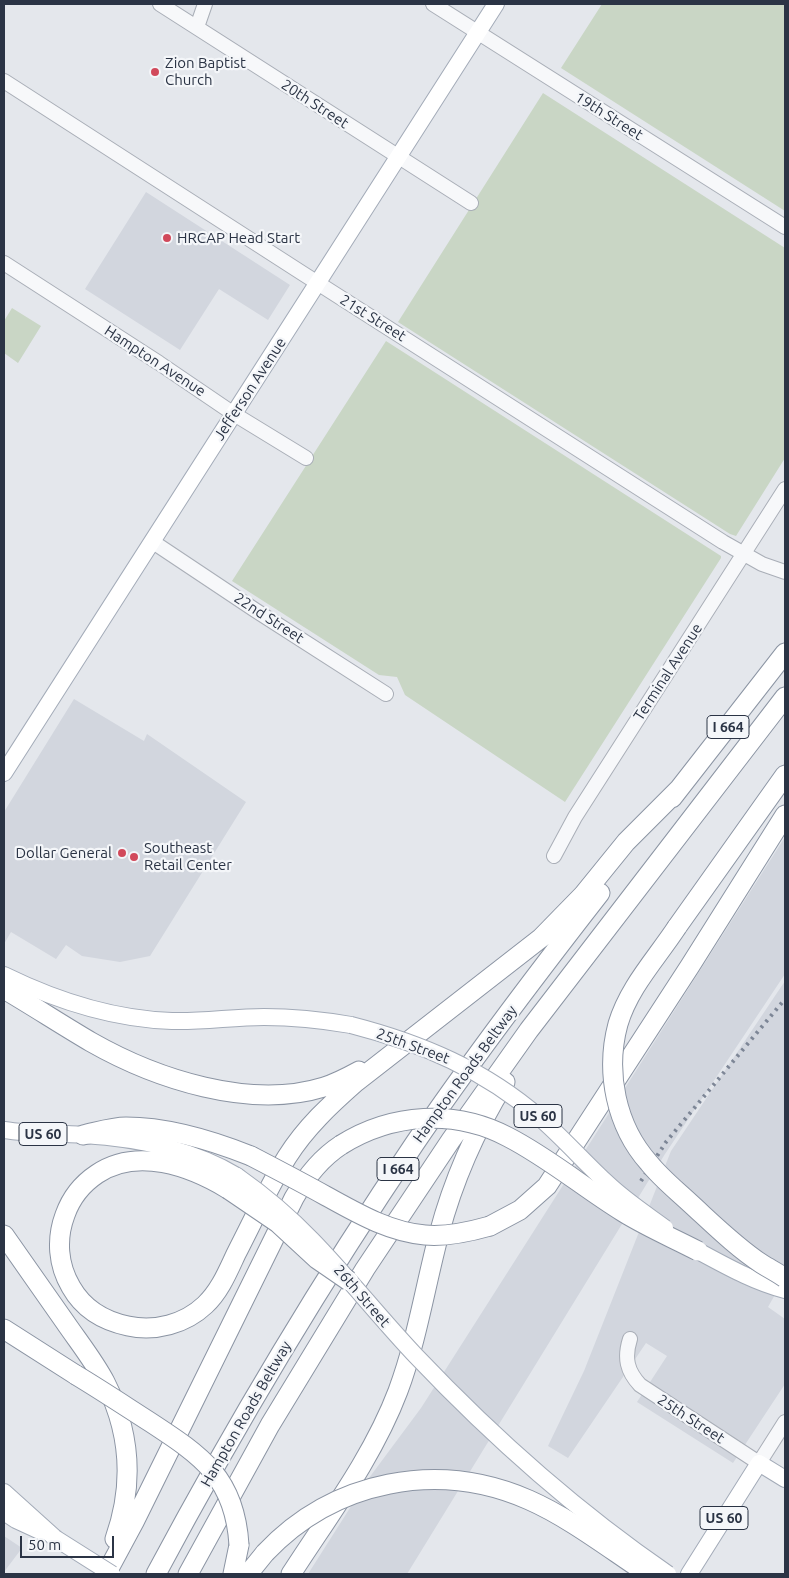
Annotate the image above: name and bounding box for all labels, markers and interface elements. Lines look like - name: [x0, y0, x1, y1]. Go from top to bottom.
- place label: Zion Baptist Church: [165, 54, 246, 89]
- marker: Zion Baptist Church: [149, 66, 161, 78]
- street label: 20th Street: [278, 76, 352, 132]
- street label: 19th Street: [572, 88, 646, 144]
- place label: HRCAP Head Start: [177, 229, 300, 247]
- marker: HRCAP Head Start: [161, 232, 173, 244]
- street label: 21st Street: [337, 291, 409, 345]
- street label: Hampton Avenue: [101, 322, 209, 400]
- street label: Jefferson Avenue: [210, 334, 290, 444]
- street label: 22nd Street: [231, 589, 307, 647]
- street label: Terminal Avenue: [630, 620, 706, 724]
- road number: I 664: [707, 716, 749, 739]
- place label: Southeast Retail Center: [144, 839, 232, 874]
- place label: Dollar General: [16, 844, 112, 862]
- marker: Dollar General: [116, 847, 128, 859]
- marker: Southeast Retail Center: [128, 851, 140, 863]
- street label: Hampton Roads Beltway: [409, 1002, 521, 1146]
- street label: 25th Street: [374, 1024, 452, 1068]
- road number: US 60: [514, 1104, 562, 1128]
- road number: US 60: [19, 1122, 67, 1146]
- road number: I 664: [377, 1158, 419, 1180]
- street label: 26th Street: [330, 1261, 394, 1331]
- street label: Hampton Roads Beltway: [197, 1338, 295, 1490]
- street label: 25th Street: [654, 1391, 728, 1447]
- road number: US 60: [700, 1506, 748, 1530]
- scale bar: [22, 1526, 116, 1558]
- text: 50 m: [28, 1536, 61, 1553]

